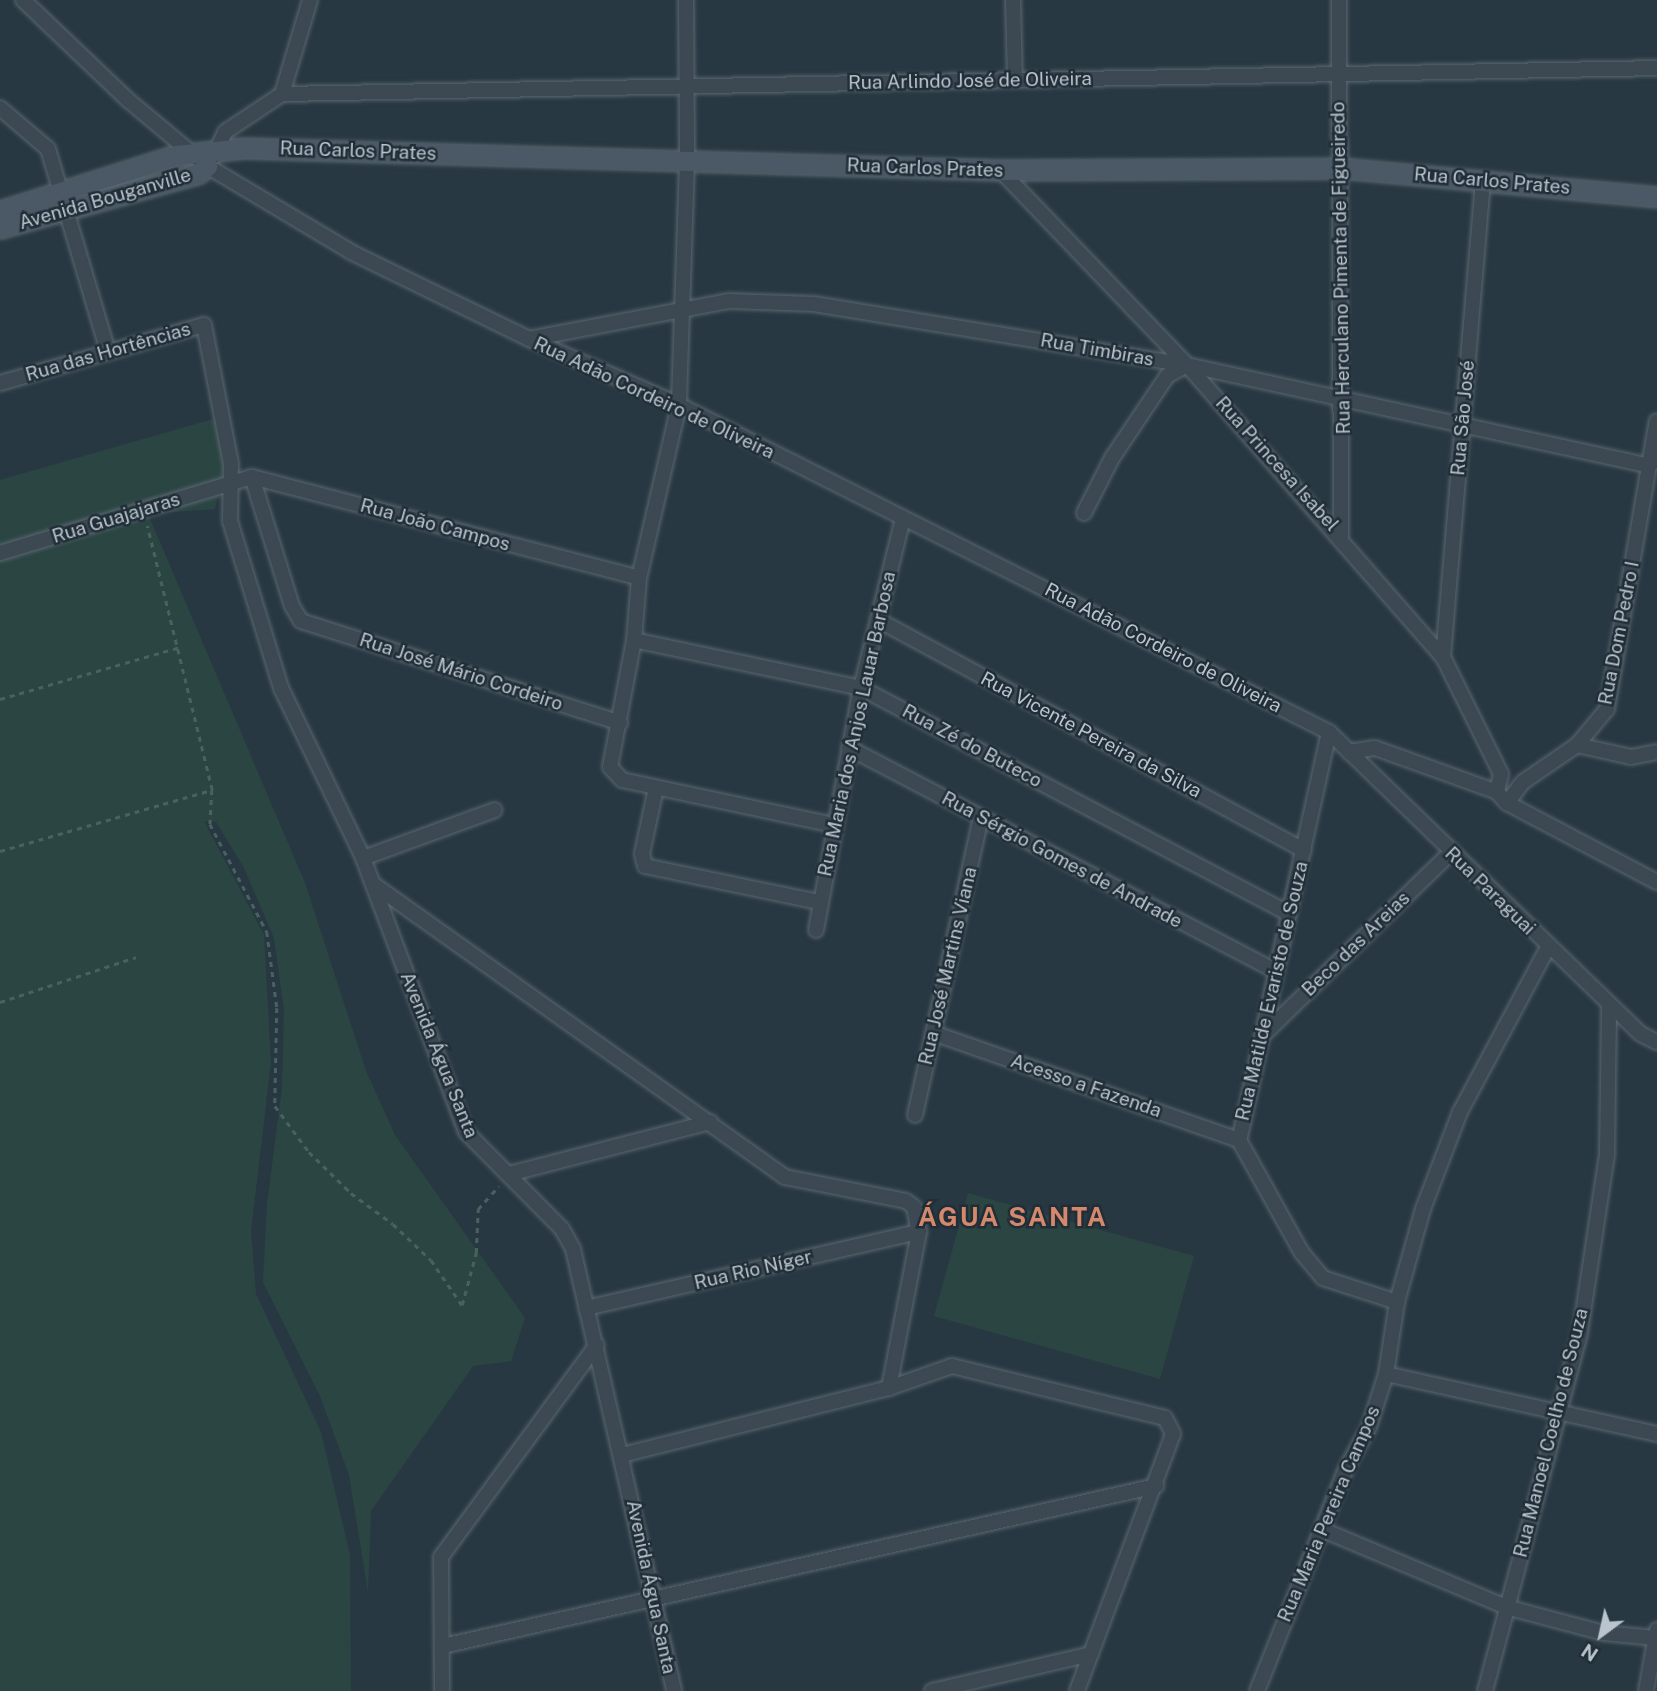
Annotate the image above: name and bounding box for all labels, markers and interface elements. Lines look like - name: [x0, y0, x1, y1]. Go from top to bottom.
- street label: Rua Arlindo José de Oliveira: [848, 67, 1092, 95]
- street label: Rua Herculano Pimenta de Figueiredo: [1327, 101, 1355, 435]
- street label: Rua Carlos Prates: [279, 137, 437, 165]
- street label: Rua Carlos Prates: [846, 154, 1004, 182]
- street label: Rua Carlos Prates: [1413, 163, 1571, 199]
- street label: Avenida Bouganville: [16, 164, 194, 234]
- street label: Rua das Hortências: [23, 317, 193, 387]
- street label: Rua Timbiras: [1039, 329, 1155, 371]
- street label: Rua Adão Cordeiro de Oliveira: [530, 332, 778, 464]
- street label: Rua São José: [1447, 359, 1479, 477]
- street label: Rua Princesa Isabel: [1211, 392, 1343, 536]
- street label: Rua Guajajaras: [49, 488, 183, 548]
- street label: Rua João Campos: [358, 494, 512, 556]
- street label: Rua Dom Pedro I: [1594, 559, 1644, 707]
- street label: Rua Maria dos Anjos Lauar Barbosa: [813, 569, 901, 879]
- street label: Rua Adão Cordeiro de Oliveira: [1040, 578, 1286, 718]
- street label: Rua José Mário Cordeiro: [356, 628, 566, 716]
- street label: Rua Vicente Pereira da Silva: [976, 667, 1206, 803]
- street label: Rua Zé do Buteco: [898, 699, 1046, 793]
- street label: Rua Sérgio Gomes de Andrade: [938, 787, 1186, 933]
- street label: Rua Paraguai: [1440, 842, 1540, 940]
- street label: Rua Matilde Evaristo de Souza: [1231, 859, 1313, 1123]
- street label: Rua José Martins Viana: [914, 865, 982, 1067]
- street label: Beco das Areias: [1297, 887, 1415, 1001]
- street label: Avenida Água Santa: [395, 969, 483, 1141]
- street label: Acesso a Fazenda: [1008, 1049, 1164, 1123]
- district label: ÁGUA SANTA: [919, 1201, 1107, 1233]
- street label: Rua Rio Níger: [692, 1245, 814, 1295]
- street label: Rua Manoel Coelho de Souza: [1509, 1306, 1593, 1560]
- street label: Rua Maria Pereira Campos: [1273, 1402, 1385, 1626]
- street label: Avenida Água Santa: [621, 1498, 681, 1676]
- north arrow: [1566, 1600, 1636, 1670]
- text: N: [1577, 1639, 1602, 1666]

